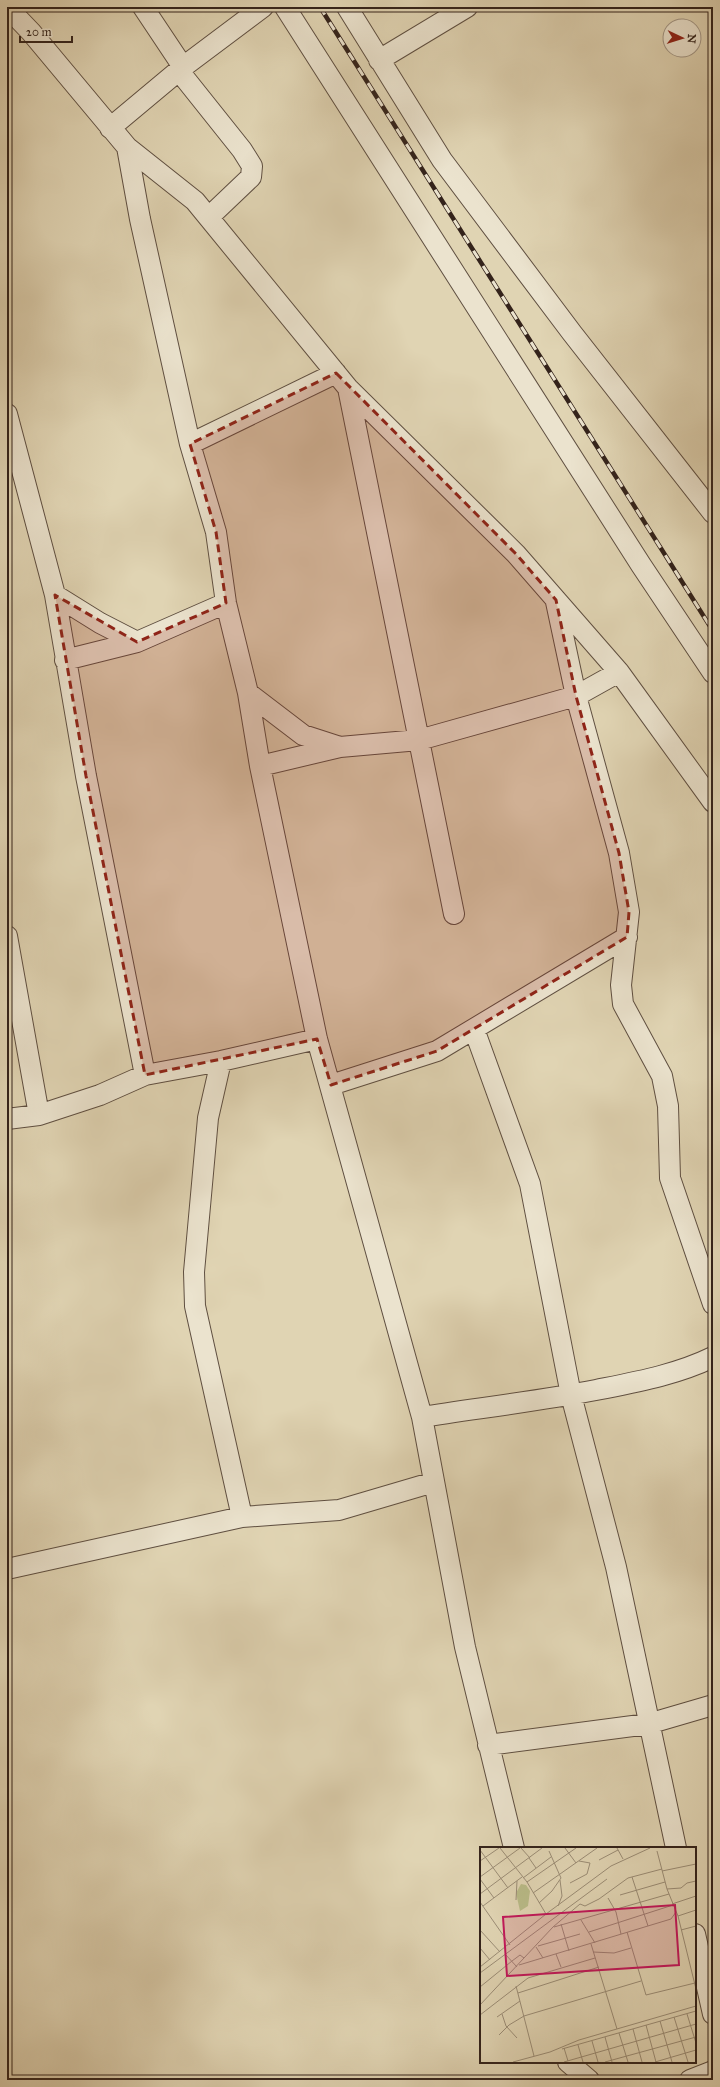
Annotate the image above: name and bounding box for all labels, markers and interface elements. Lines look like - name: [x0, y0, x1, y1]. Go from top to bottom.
- scale bar: [20, 18, 72, 44]
- north arrow: [662, 18, 702, 58]
- text: 20 m: [26, 25, 52, 39]
- text: N: [685, 34, 698, 44]
- inset map: [480, 1847, 696, 2063]

